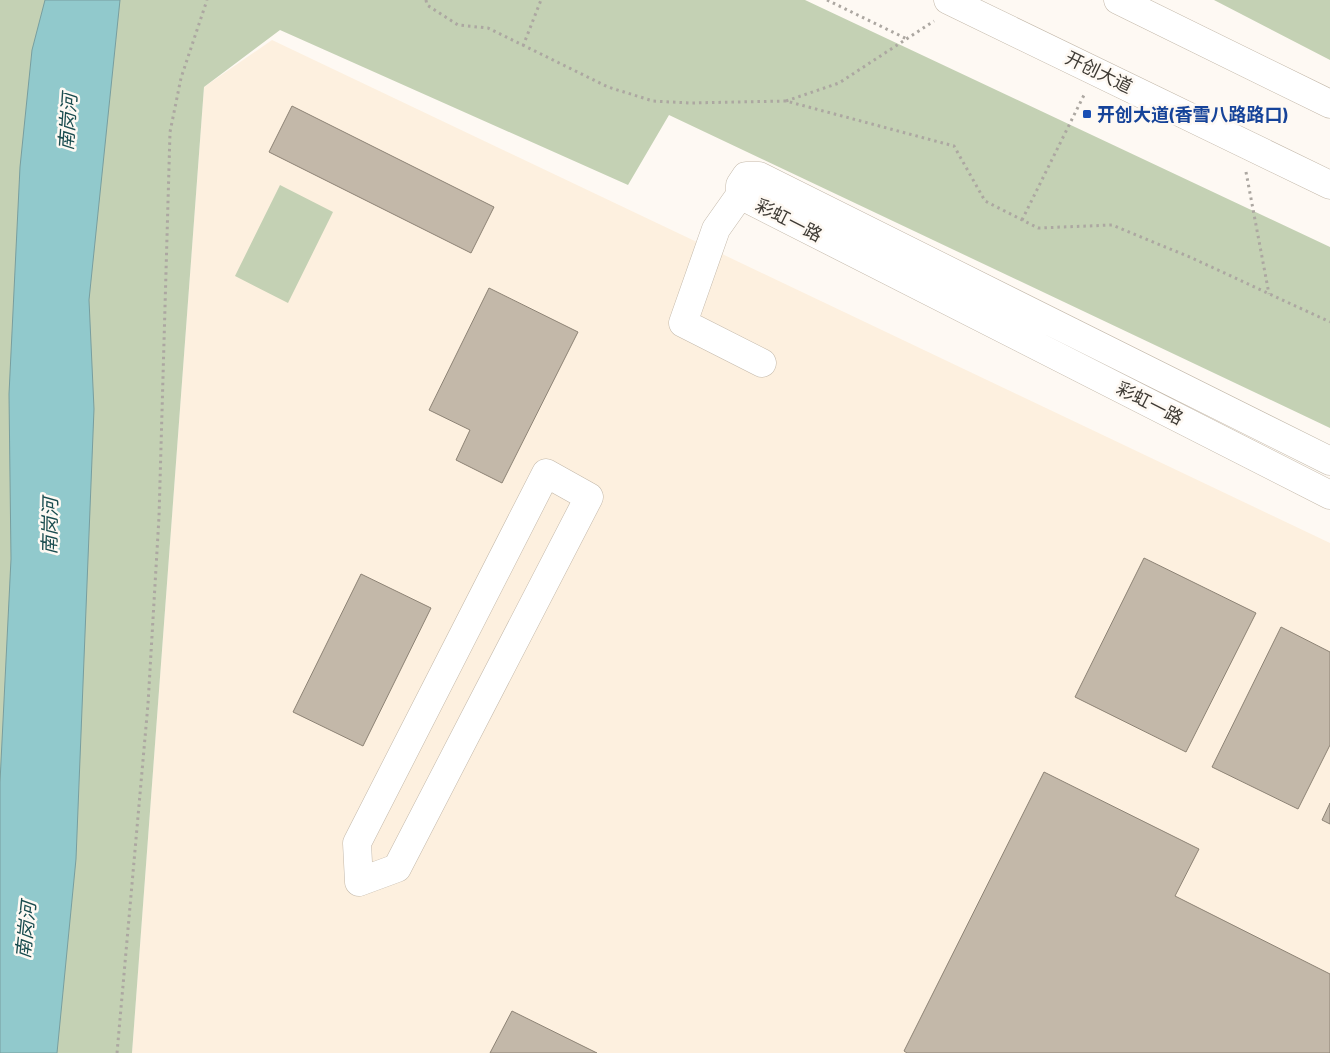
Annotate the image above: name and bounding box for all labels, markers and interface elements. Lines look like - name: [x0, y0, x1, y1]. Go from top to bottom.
- street label: 开创大道: [1061, 44, 1137, 100]
- water label: 南岗河: [51, 89, 84, 151]
- place label: 开创大道(香雪八路路口): [1097, 101, 1288, 128]
- marker: 开创大道(香雪八路路口): [1081, 108, 1093, 120]
- street label: 彩虹一路: [751, 192, 827, 248]
- street label: 彩虹一路: [1112, 375, 1188, 431]
- water label: 南岗河: [34, 493, 64, 555]
- water label: 南岗河: [8, 896, 43, 960]

